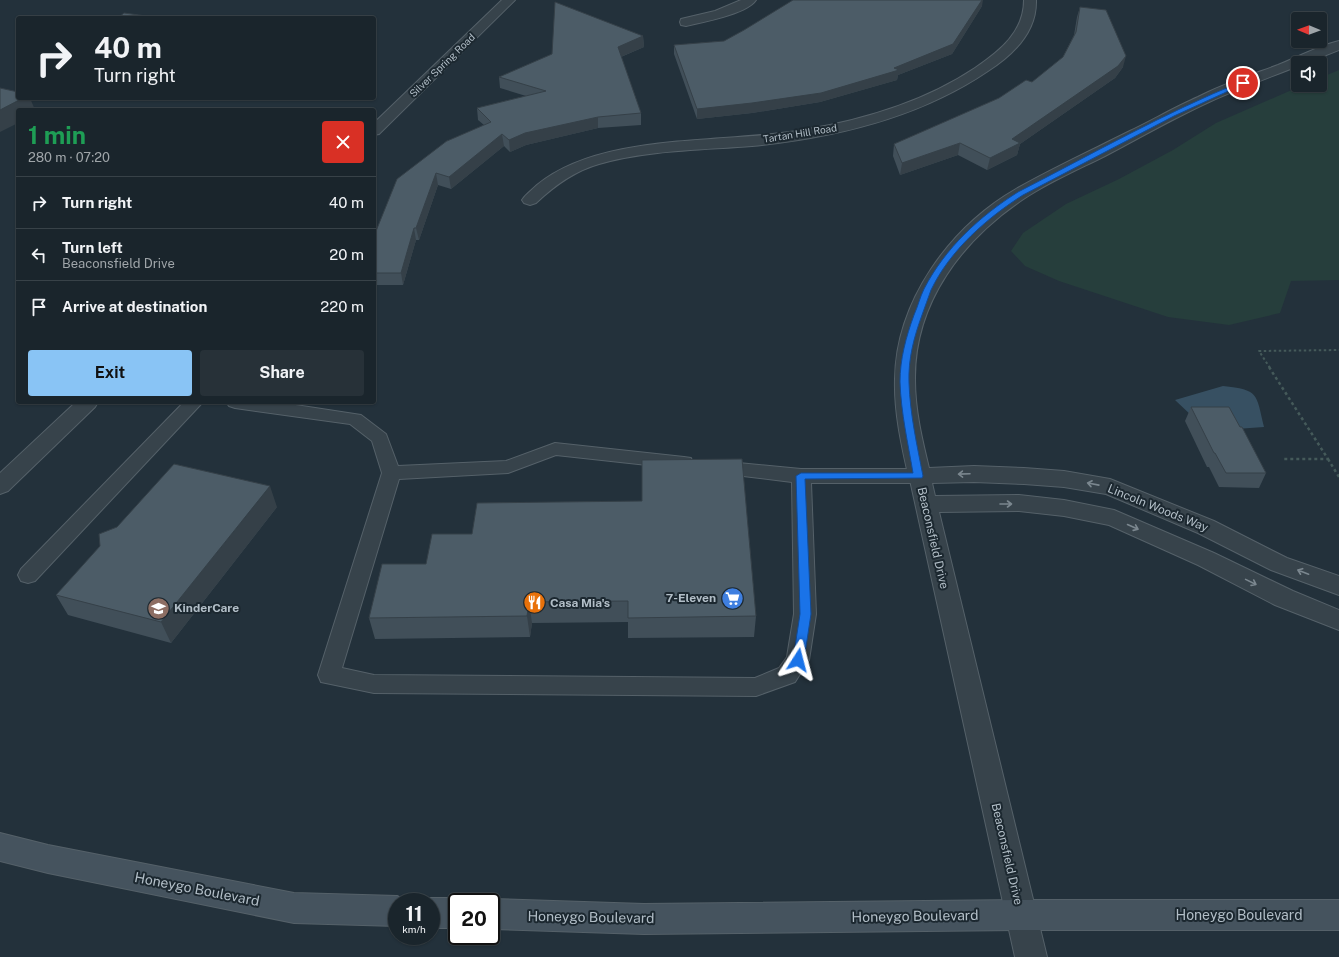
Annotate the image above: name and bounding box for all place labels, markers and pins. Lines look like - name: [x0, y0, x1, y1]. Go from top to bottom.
- pin: [1226, 66, 1260, 100]
- supermarket icon: 7-Eleven: [719, 585, 745, 611]
- restaurant icon: Casa Mia's: [521, 590, 547, 616]
- place label: 7-Eleven: [666, 591, 716, 605]
- school or university icon: KinderCare: [145, 595, 171, 621]
- place label: Casa Mia's: [550, 596, 610, 610]
- place label: KinderCare: [174, 601, 239, 615]

